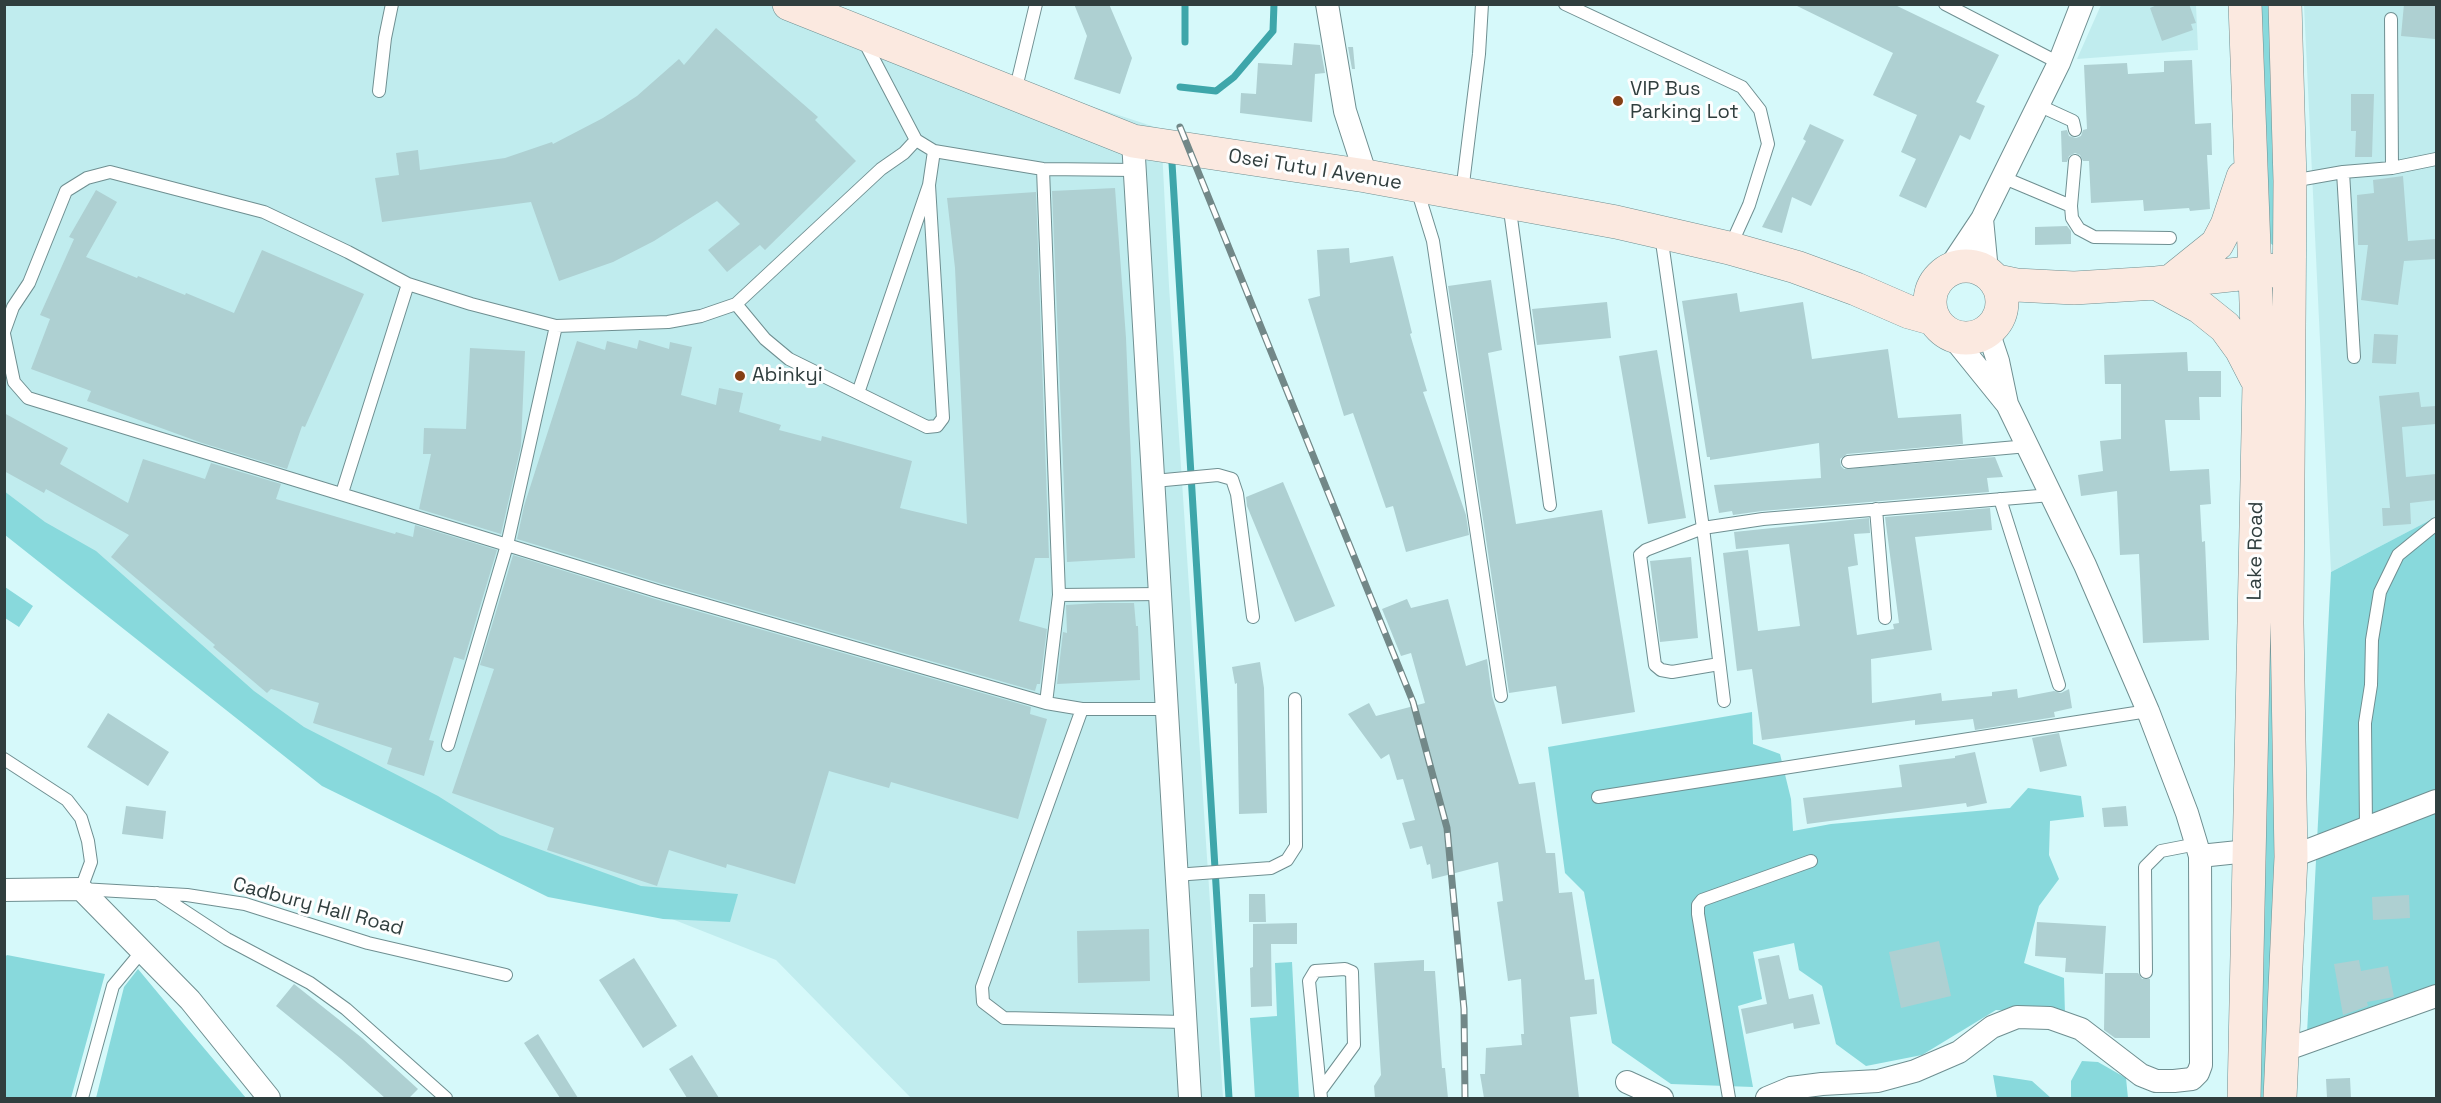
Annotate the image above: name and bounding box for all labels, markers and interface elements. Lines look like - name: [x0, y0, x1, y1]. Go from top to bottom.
- place label: VIP Bus Parking Lot: [1630, 78, 1739, 125]
- marker: VIP Bus Parking Lot: [1611, 94, 1625, 108]
- street label: Osei Tutu I Avenue: [1226, 144, 1404, 196]
- place label: Abinkyi: [752, 364, 823, 388]
- marker: Abinkyi: [733, 369, 747, 383]
- street label: Lake Road: [2243, 501, 2269, 601]
- street label: Cadbury Hall Road: [230, 873, 406, 941]

